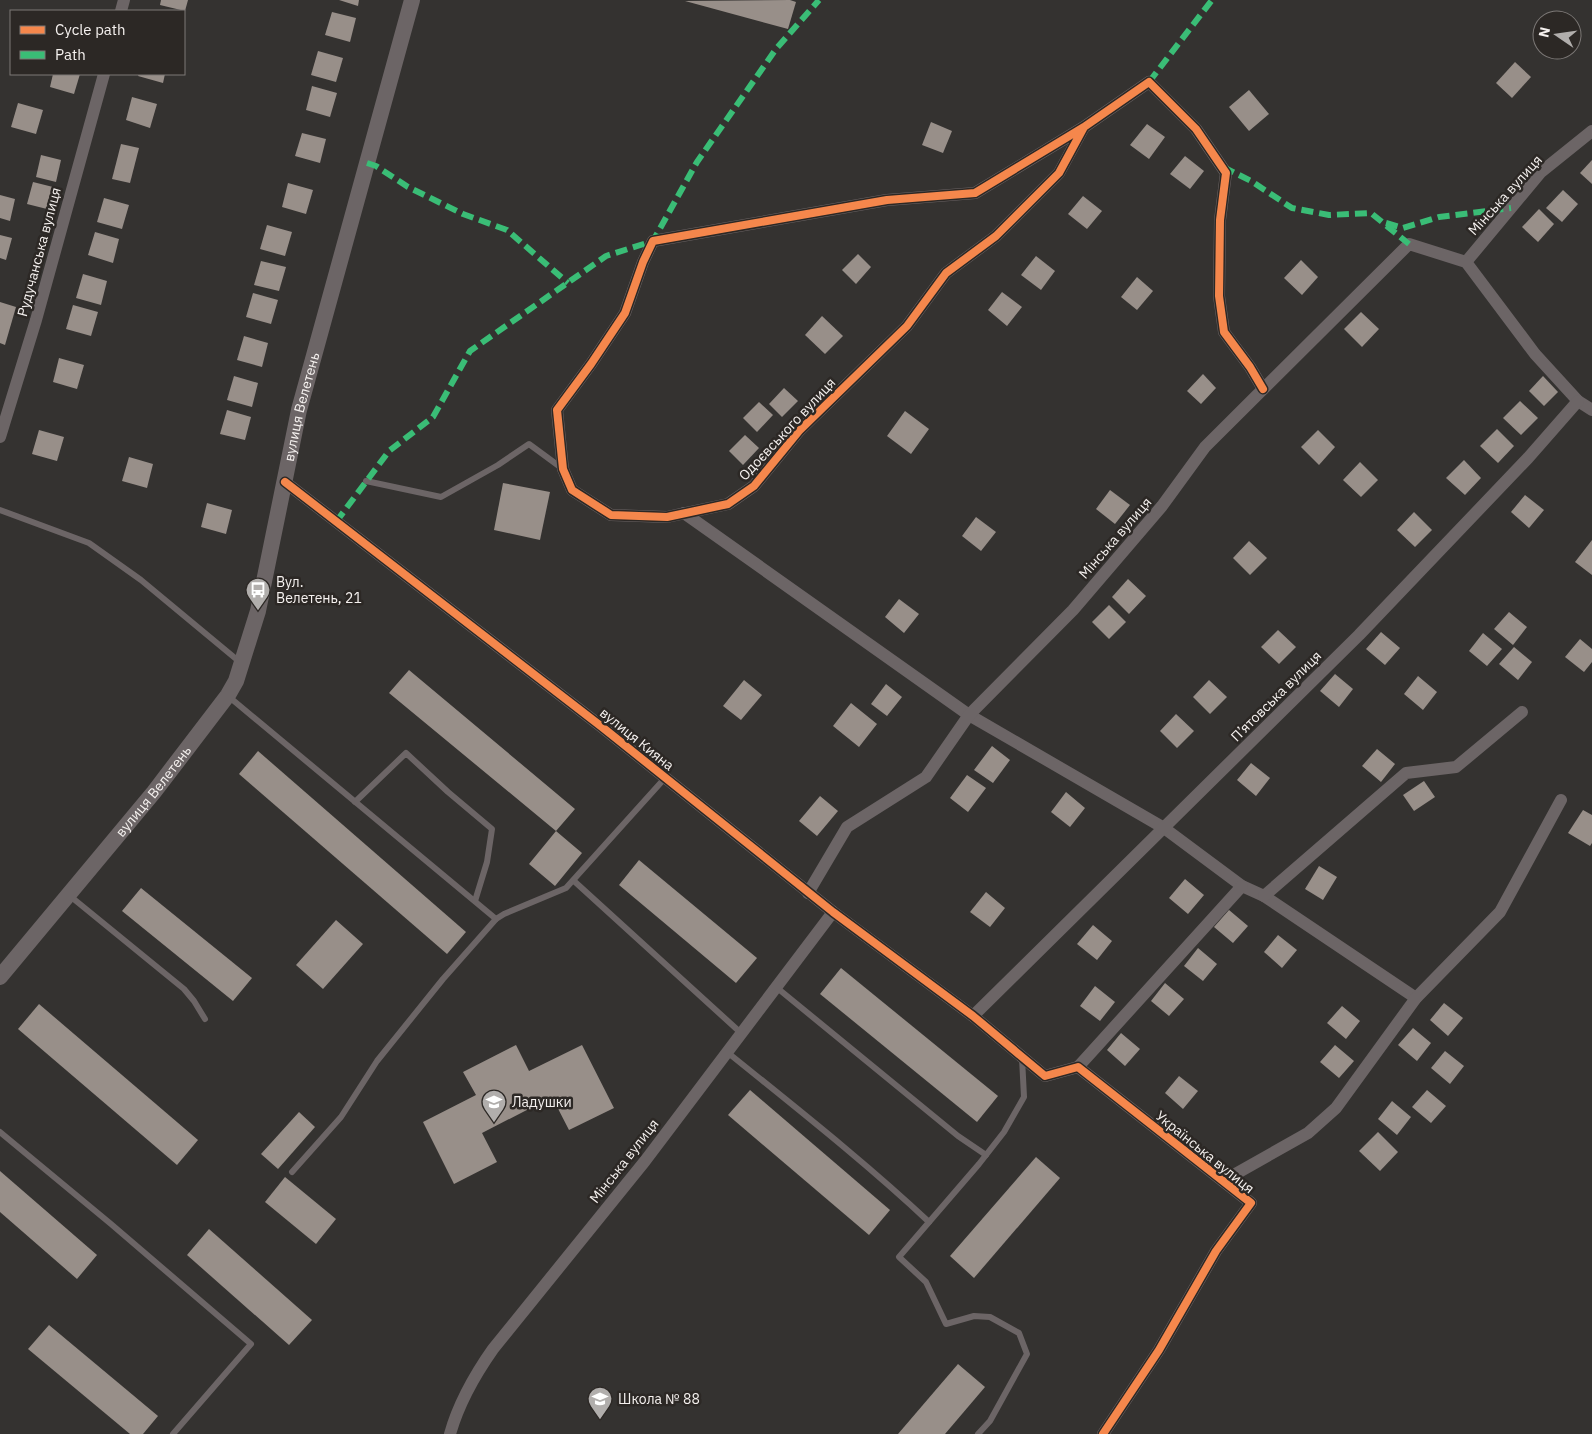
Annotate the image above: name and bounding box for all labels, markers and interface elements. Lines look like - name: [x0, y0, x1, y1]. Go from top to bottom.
- legend: [10, 10, 185, 75]
- north arrow: [1532, 10, 1582, 60]
- text: Cycle path: [55, 20, 126, 39]
- text: N: [1534, 25, 1554, 39]
- text: Path: [55, 45, 86, 64]
- street label: Мінська вулиця: [1464, 151, 1546, 239]
- street label: Рудучанська вулиця: [13, 185, 65, 319]
- street label: вулиця Велетень: [280, 350, 323, 463]
- street label: Одоєвського вулиця: [735, 374, 839, 484]
- street label: Мінська вулиця: [1075, 494, 1155, 582]
- place label: Вул. Велетень, 21: [276, 573, 362, 607]
- bus stop icon: Вул. Велетень, 21: [245, 577, 271, 611]
- street label: П’ятовська вулиця: [1227, 647, 1325, 745]
- street label: вулиця Кияна: [596, 704, 678, 775]
- street label: вулиця Велетень: [112, 742, 195, 840]
- school or university icon: Ладушки: [481, 1089, 507, 1123]
- place label: Ладушки: [512, 1093, 572, 1111]
- street label: Українська вулиця: [1152, 1107, 1258, 1197]
- street label: Мінська вулиця: [585, 1115, 663, 1207]
- school or university icon: Школа № 88: [587, 1386, 613, 1420]
- place label: Школа № 88: [618, 1390, 700, 1408]

